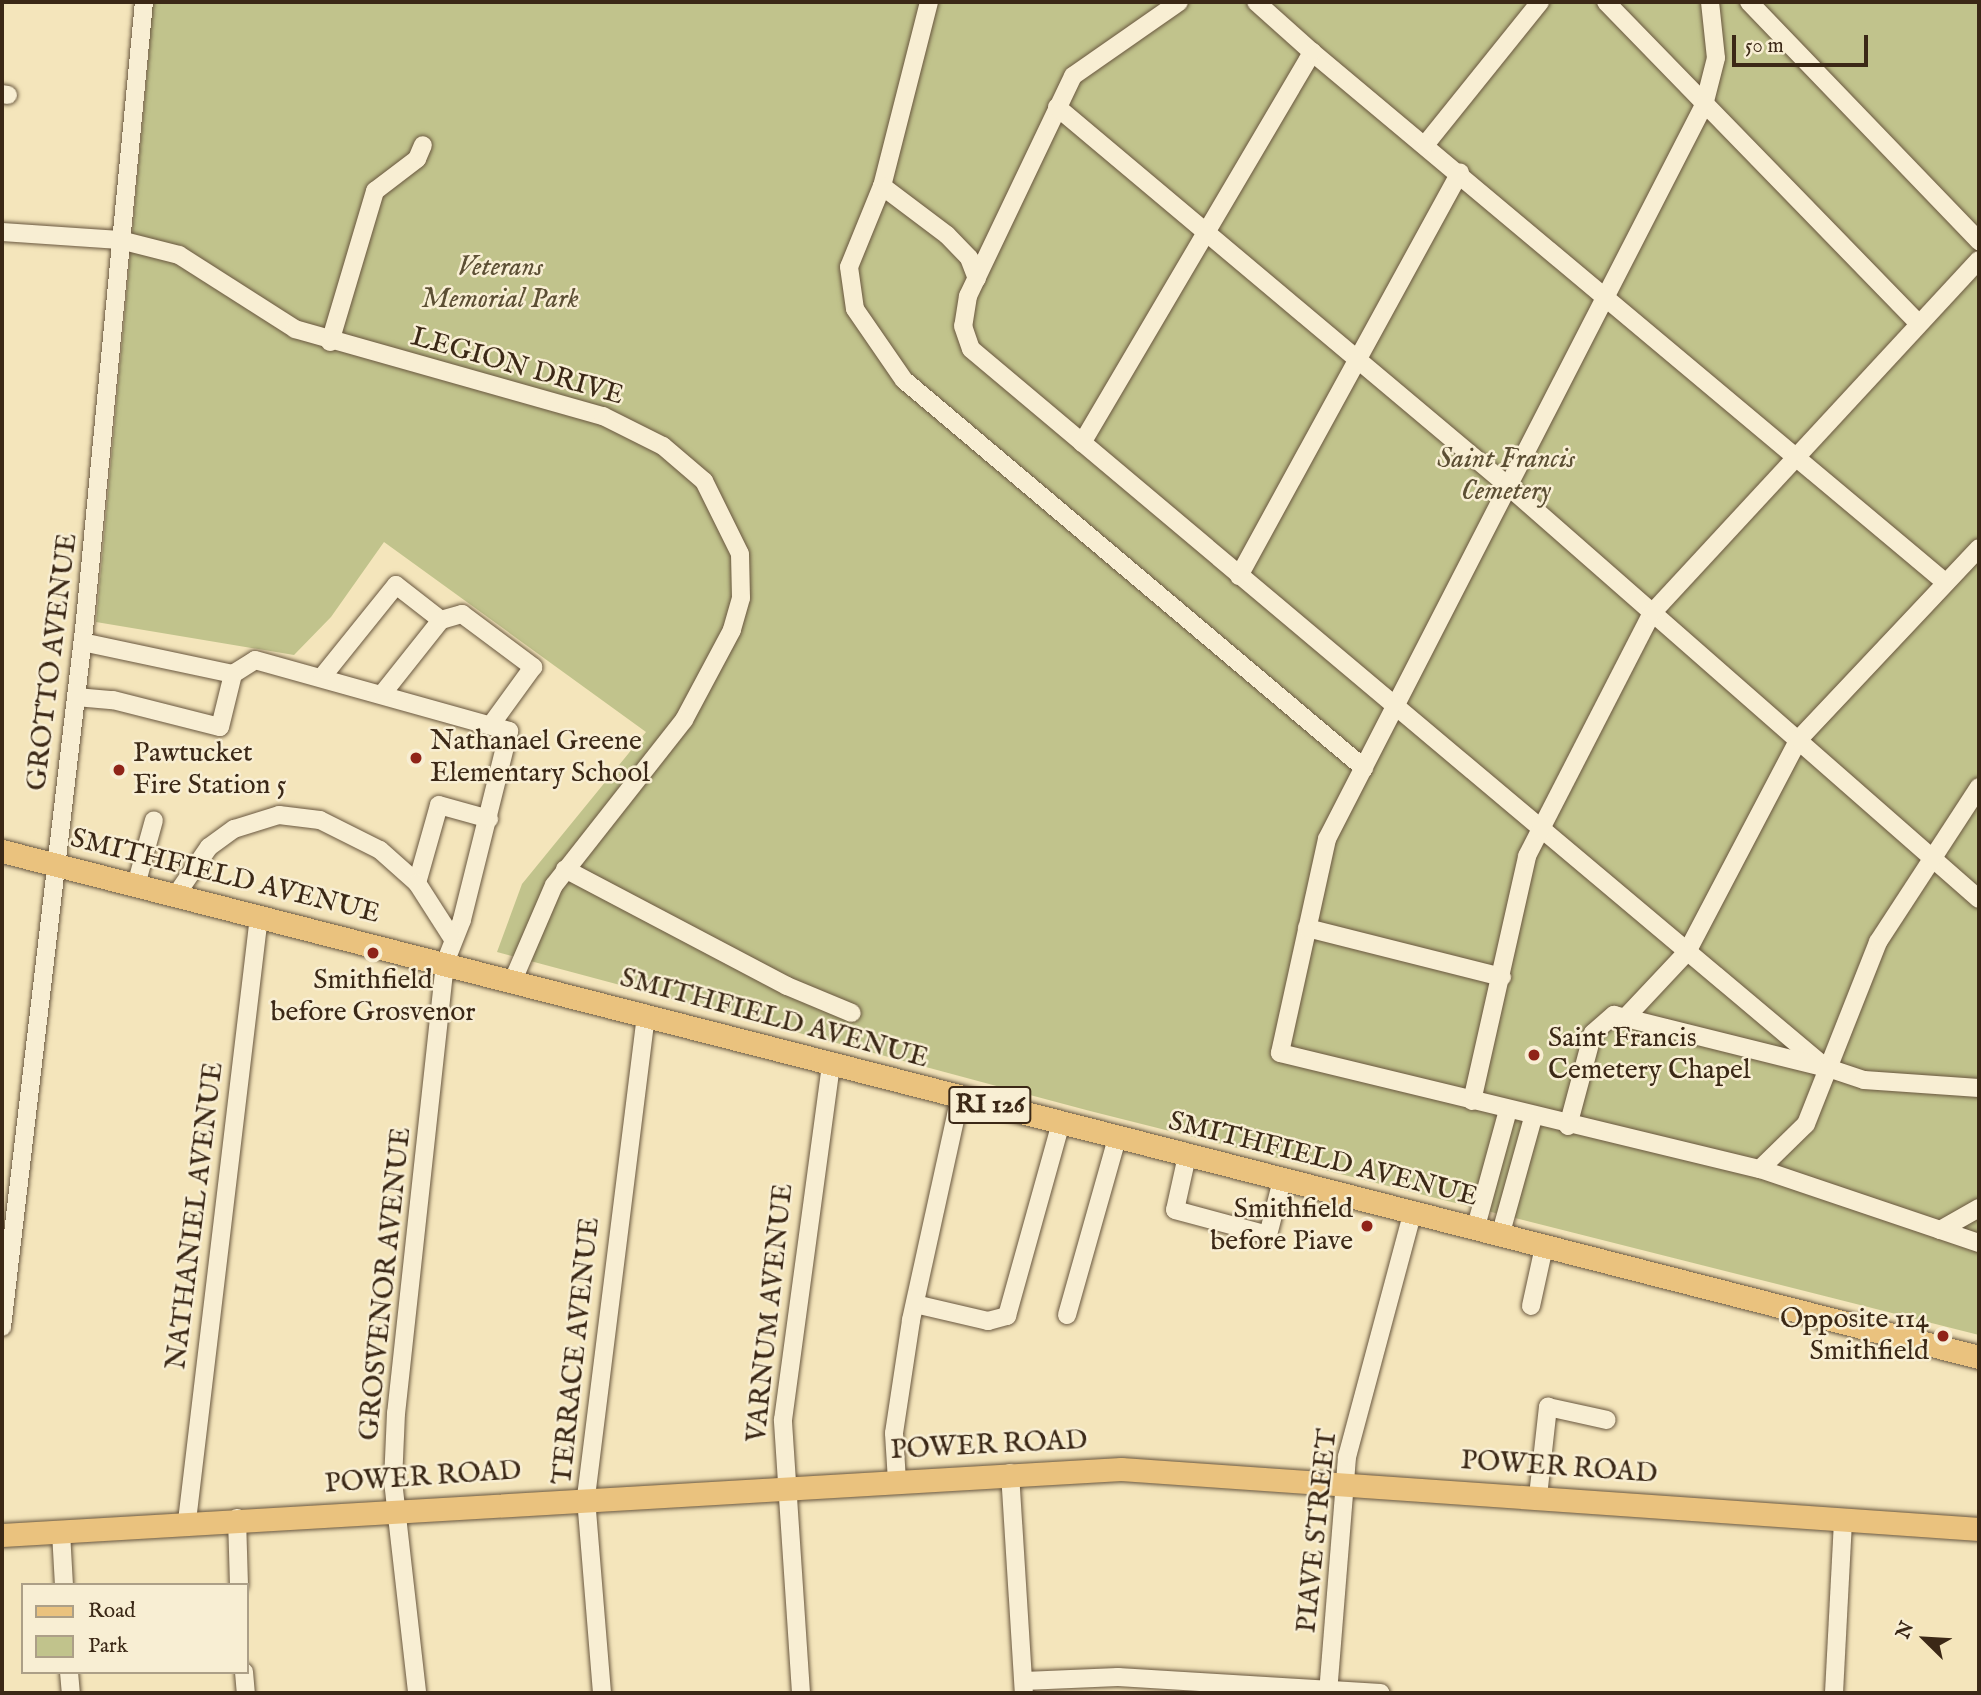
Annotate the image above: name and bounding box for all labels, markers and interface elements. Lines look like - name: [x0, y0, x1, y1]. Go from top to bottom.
- scale bar: [1736, 21, 1872, 65]
- text: 50 m: [1745, 33, 1784, 60]
- park label: Veterans Memorial Park: [421, 251, 579, 317]
- street label: LEGION DRIVE: [407, 321, 627, 413]
- park label: Saint Francis Cemetery: [1437, 443, 1575, 509]
- street label: GROTTO AVENUE: [21, 531, 85, 793]
- place label: Nathanael Greene Elementary School: [430, 725, 650, 791]
- place label: Pawtucket Fire Station 5: [133, 737, 287, 803]
- marker: Nathanael Greene Elementary School: [408, 750, 424, 766]
- marker: Pawtucket Fire Station 5: [111, 762, 127, 778]
- street label: SMITHFIELD AVENUE: [67, 822, 383, 932]
- marker: Smithfield before Grosvenor: [365, 945, 381, 961]
- street label: SMITHFIELD AVENUE: [616, 962, 932, 1076]
- place label: Smithfield before Grosvenor: [271, 964, 475, 1030]
- place label: Saint Francis Cemetery Chapel: [1548, 1022, 1751, 1088]
- marker: Saint Francis Cemetery Chapel: [1526, 1047, 1542, 1063]
- street label: NATHANIEL AVENUE: [160, 1060, 232, 1372]
- road number: RI 126: [948, 1082, 1032, 1128]
- street label: SMITHFIELD AVENUE: [1165, 1105, 1481, 1215]
- street label: GROSVENOR AVENUE: [353, 1126, 419, 1442]
- street label: VARNUM AVENUE: [741, 1182, 801, 1444]
- place label: Smithfield before Piave: [1210, 1193, 1353, 1259]
- street label: TERRACE AVENUE: [546, 1216, 608, 1486]
- marker: Smithfield before Piave: [1359, 1218, 1375, 1234]
- place label: Opposite 114 Smithfield: [1780, 1303, 1929, 1369]
- marker: Opposite 114 Smithfield: [1935, 1328, 1951, 1344]
- street label: POWER ROAD: [890, 1424, 1088, 1468]
- street label: PIAVE STREET: [1291, 1427, 1345, 1635]
- street label: POWER ROAD: [1459, 1444, 1659, 1492]
- street label: POWER ROAD: [323, 1454, 523, 1502]
- legend: [21, 1583, 248, 1674]
- text: Road: [88, 1598, 135, 1625]
- north arrow: [1890, 1604, 1960, 1674]
- text: N: [1892, 1618, 1920, 1643]
- text: Park: [88, 1633, 128, 1660]

